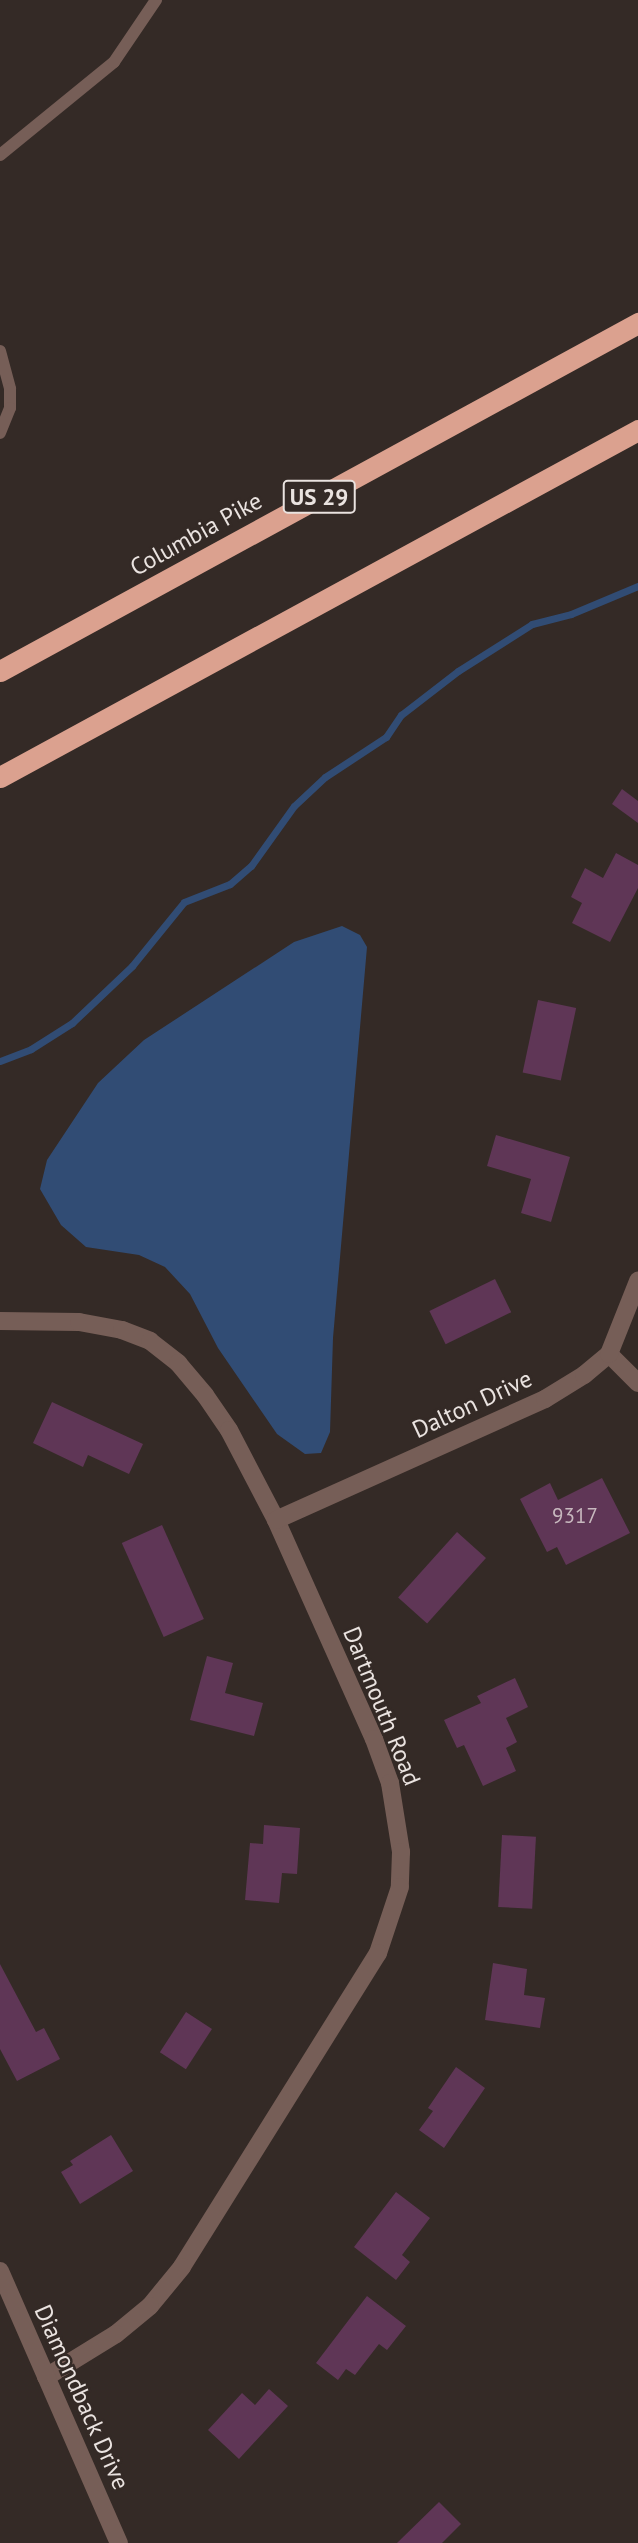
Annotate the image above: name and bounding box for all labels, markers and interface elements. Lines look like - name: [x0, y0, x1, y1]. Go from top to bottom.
- road number: US 29: [282, 477, 356, 516]
- street label: Columbia Pike: [125, 486, 267, 582]
- street label: Dalton Drive: [408, 1364, 536, 1444]
- house number: 9317: [552, 1503, 598, 1529]
- street label: Dartmouth Road: [337, 1623, 427, 1789]
- street label: Diamondback Drive: [28, 2300, 136, 2494]

